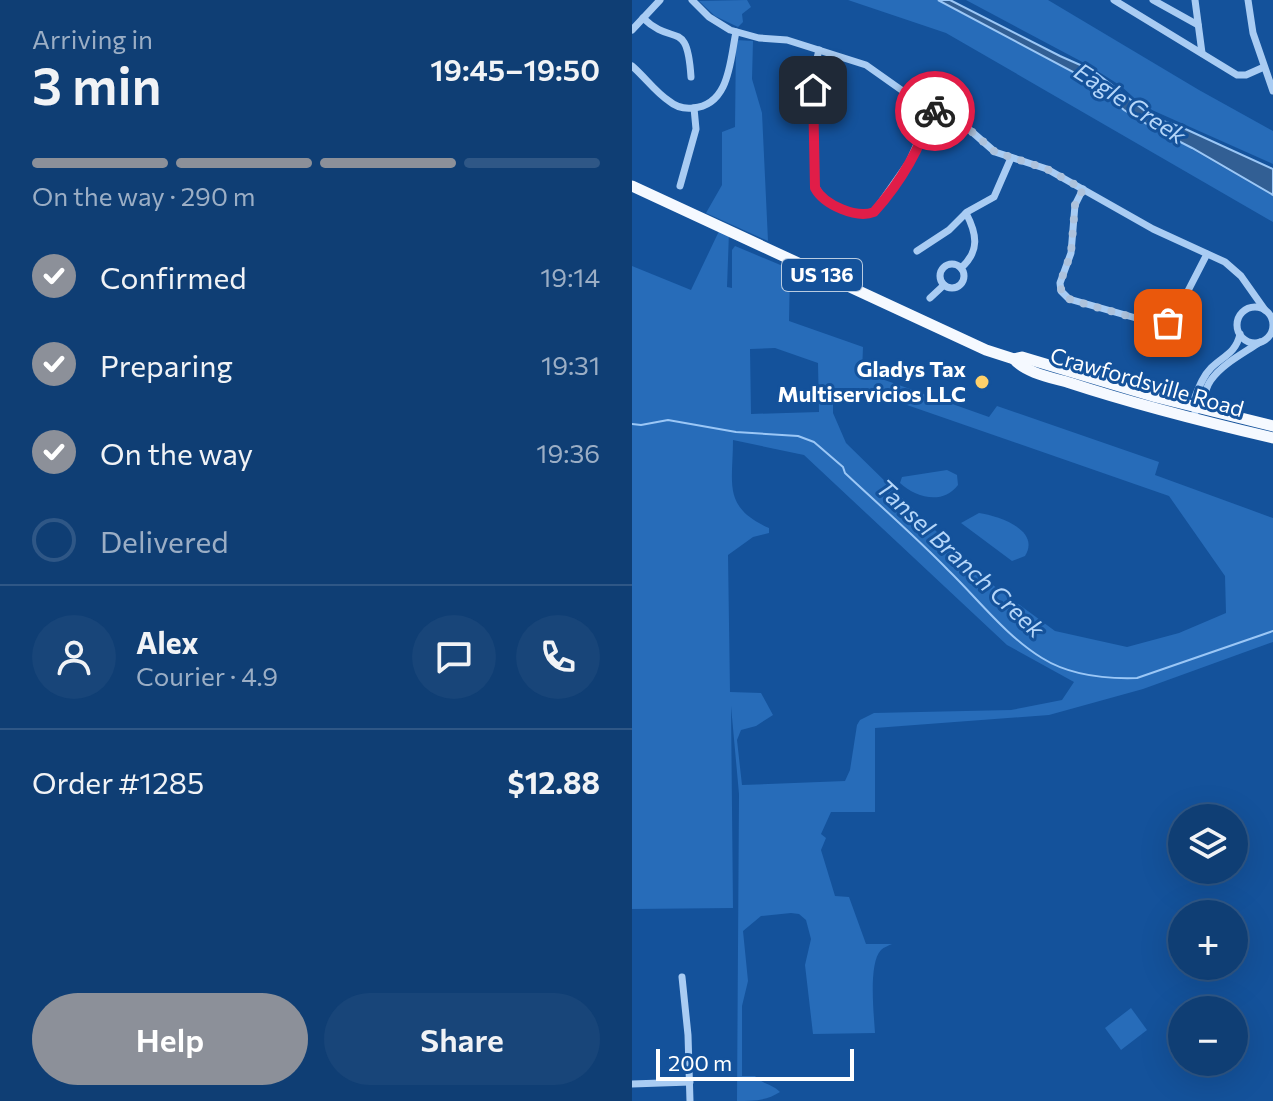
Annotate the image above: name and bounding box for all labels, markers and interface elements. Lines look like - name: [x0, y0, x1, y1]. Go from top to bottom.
- text: Arriving in: [32, 23, 153, 54]
- text: 19:45–19:50: [430, 50, 600, 87]
- text: 3 min: [32, 52, 161, 116]
- pin: [779, 56, 847, 124]
- water label: Eagle Creek: [1070, 56, 1193, 150]
- icon: home: [791, 68, 835, 112]
- courier: [895, 71, 975, 151]
- icon: bike: [913, 89, 957, 133]
- text: On the way · 290 m: [32, 180, 256, 211]
- icon: check: [32, 254, 76, 298]
- text: Confirmed: [100, 258, 247, 295]
- road number: US 136: [782, 259, 862, 291]
- text: 19:14: [540, 261, 600, 292]
- pin: [1134, 289, 1202, 357]
- icon: bag: [1146, 301, 1190, 345]
- street label: Crawfordsville Road: [1047, 341, 1247, 422]
- icon: check: [32, 342, 76, 386]
- text: Preparing: [100, 346, 233, 383]
- text: 19:31: [541, 349, 600, 380]
- place label: Gladys Tax Multiservicios LLC: [778, 355, 967, 407]
- marker: Gladys Tax Multiservicios LLC: [973, 373, 991, 391]
- icon: check: [32, 430, 76, 474]
- text: On the way: [100, 434, 253, 471]
- text: 19:36: [536, 437, 600, 468]
- water label: Tansel Branch Creek: [871, 473, 1052, 644]
- text: Delivered: [100, 522, 229, 559]
- button: person: [32, 615, 116, 699]
- button: chat: [412, 615, 496, 699]
- button: phone: [516, 615, 600, 699]
- text: Alex: [136, 623, 199, 660]
- text: Courier · 4.9: [136, 660, 278, 691]
- text: Order #1285: [32, 763, 204, 800]
- text: $12.88: [507, 763, 600, 800]
- map controls: [1168, 804, 1248, 1076]
- button: layers: [1168, 804, 1248, 884]
- button: +: [1168, 900, 1248, 980]
- button: Help: [32, 993, 308, 1085]
- button: Share: [324, 993, 600, 1085]
- button: −: [1168, 996, 1248, 1076]
- scale bar: [656, 1045, 854, 1081]
- text: 200 m: [668, 1049, 732, 1076]

